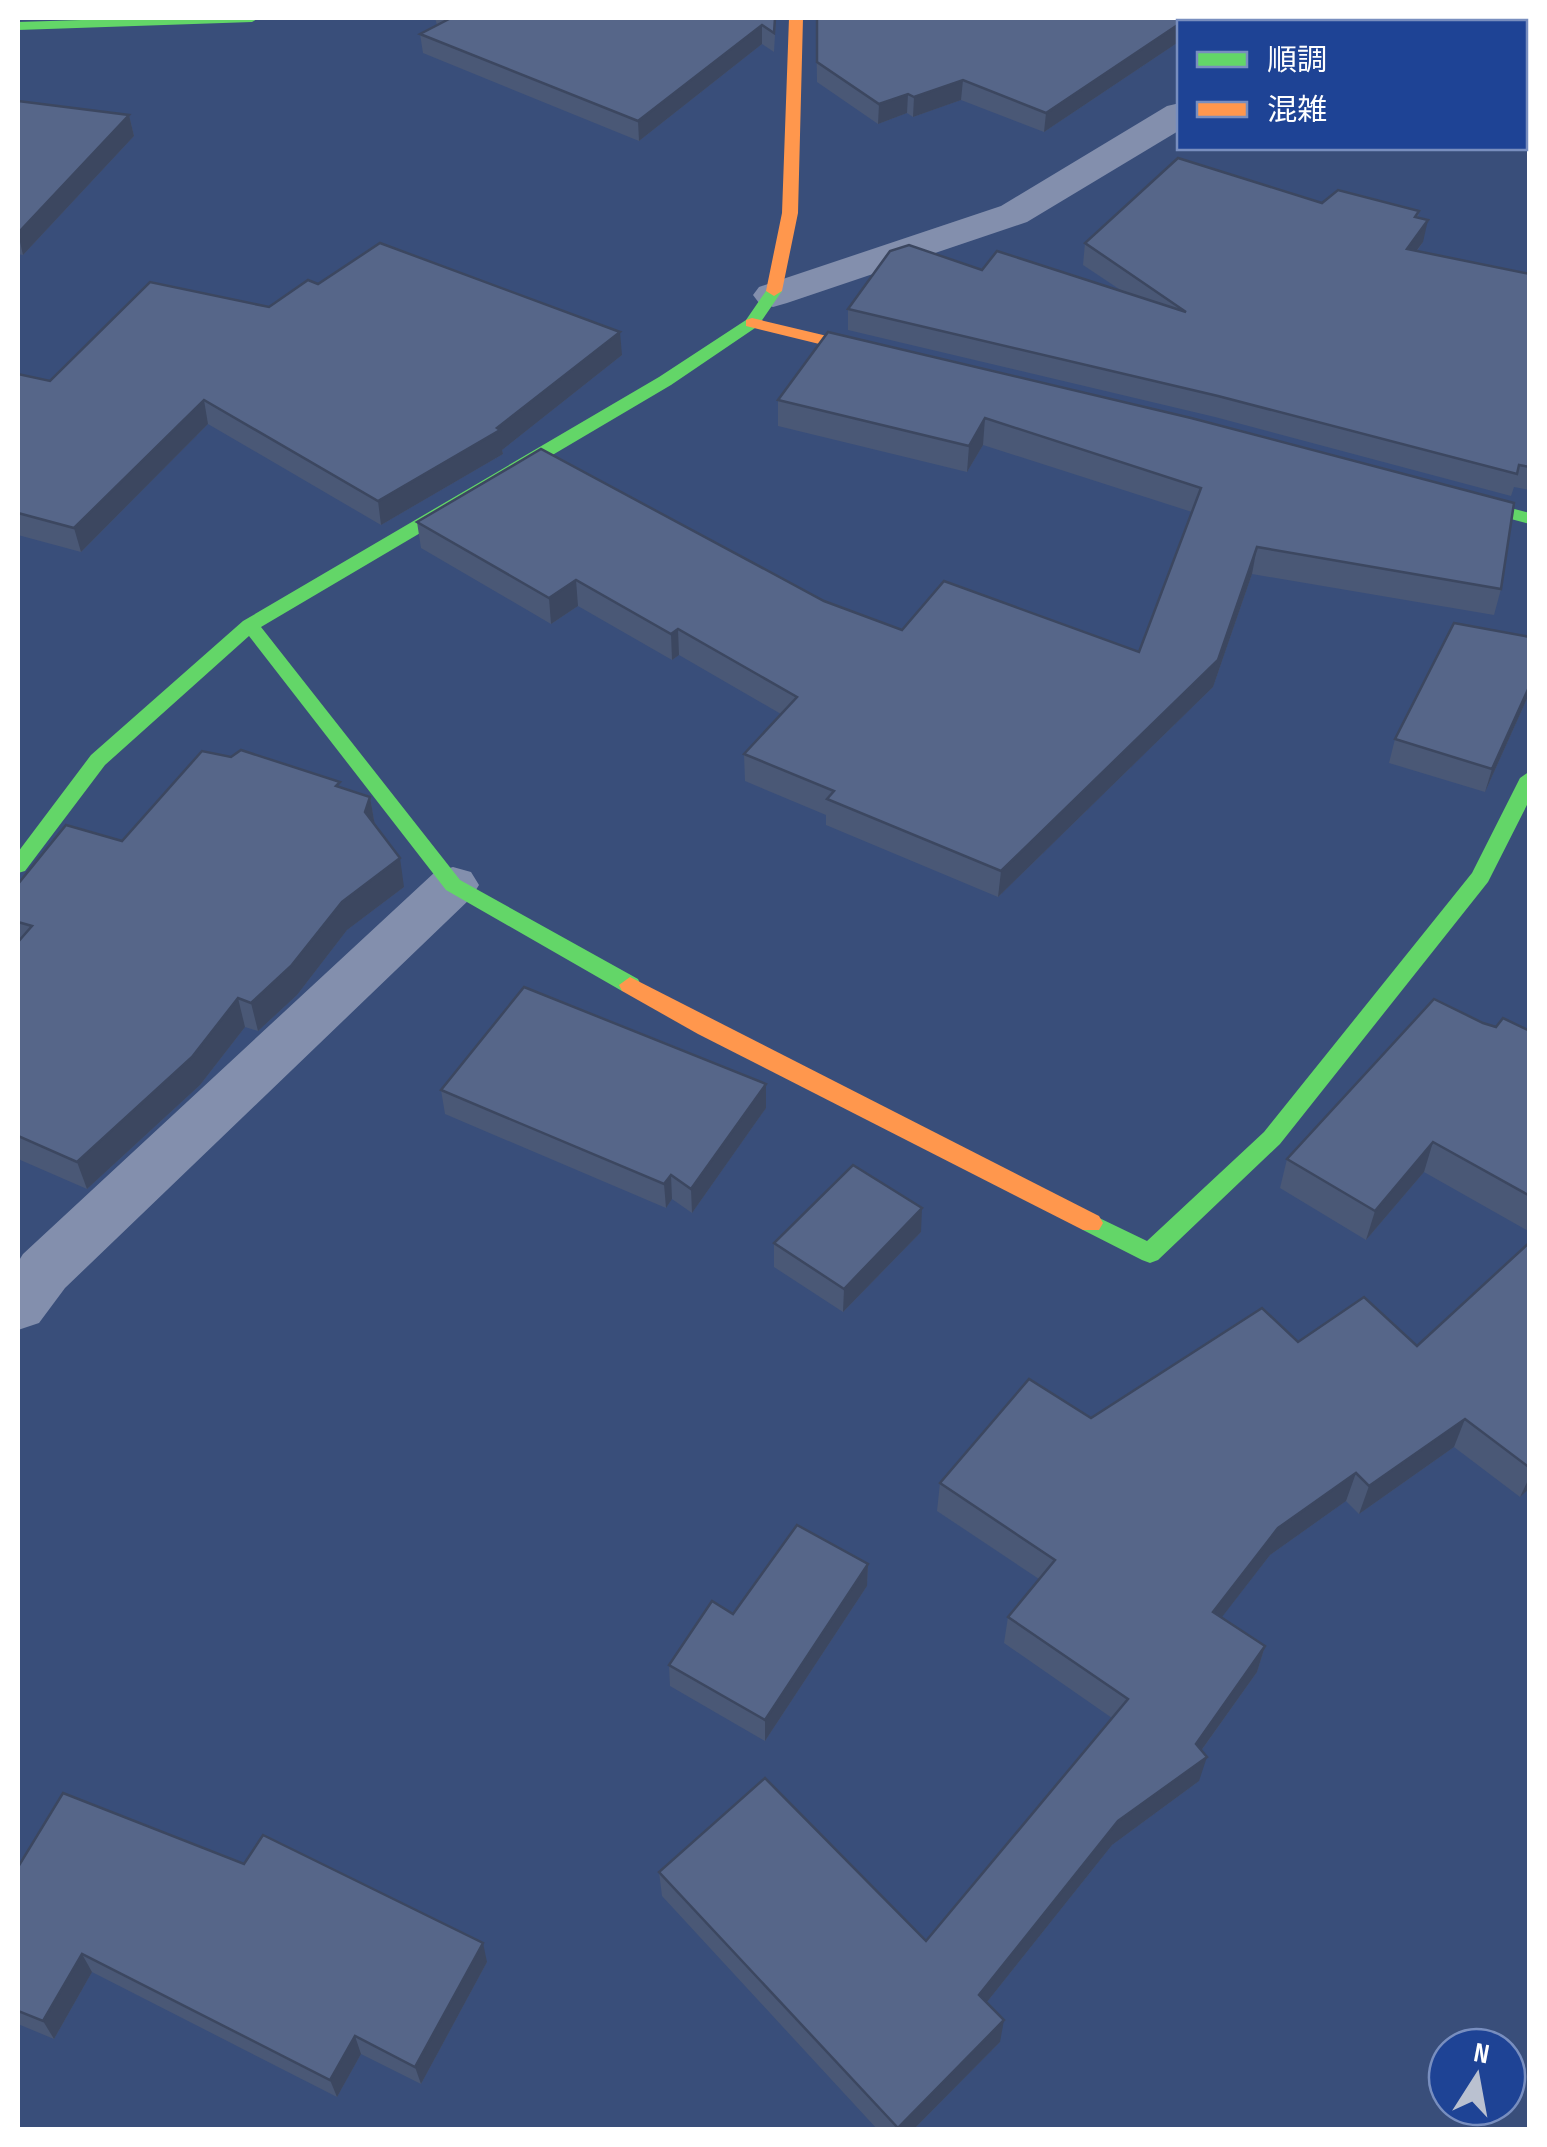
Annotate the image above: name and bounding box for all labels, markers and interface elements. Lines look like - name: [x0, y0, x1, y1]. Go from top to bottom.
- legend: [1177, 20, 1527, 150]
- text: 順調: [1267, 43, 1327, 79]
- text: 混雑: [1267, 93, 1327, 129]
- north arrow: [1427, 2027, 1527, 2127]
- text: N: [1471, 2036, 1492, 2072]

